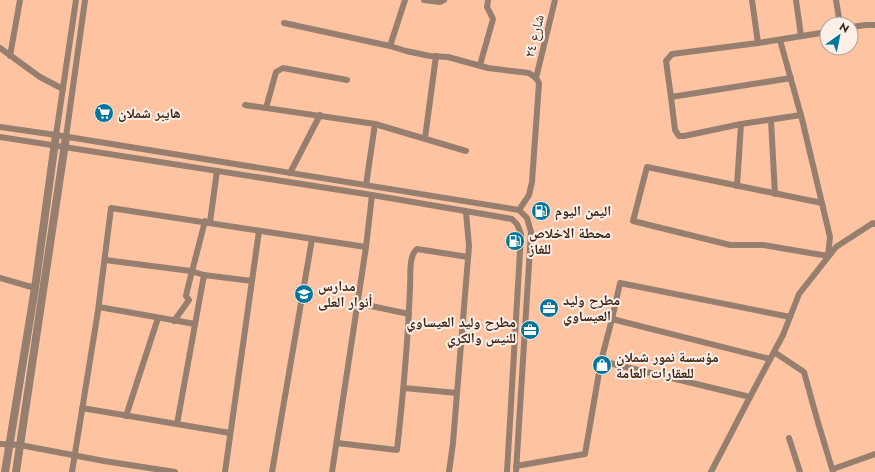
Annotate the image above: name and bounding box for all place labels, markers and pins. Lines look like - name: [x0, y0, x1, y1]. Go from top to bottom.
- supermarket icon: هايبر شملان: [93, 102, 115, 124]
- place label: هايبر شملان: [118, 103, 181, 123]
- fuel station icon: اليمن اليوم: [530, 200, 552, 222]
- place label: اليمن اليوم: [555, 201, 611, 221]
- place label: محطة الاخلاص للغاز: [528, 223, 611, 259]
- fuel station icon: محطة الاخلاص للغاز: [504, 230, 526, 252]
- place label: مدارس أنوار العلى: [318, 276, 373, 312]
- school or university icon: مدارس أنوار العلى: [293, 283, 315, 305]
- place label: مطرح وليد العيساوي: [563, 290, 620, 327]
- office icon: مطرح وليد العيساوي: [538, 297, 560, 319]
- place label: مطرح وليد العيساوي للنيس والكري: [407, 312, 516, 349]
- office icon: مطرح وليد العيساوي للنيس والكري: [519, 319, 541, 341]
- place label: مؤسسة نمور شملان للعقارات العامة: [616, 347, 719, 383]
- shop icon: مؤسسة نمور شملان للعقارات العامة: [591, 354, 613, 376]

